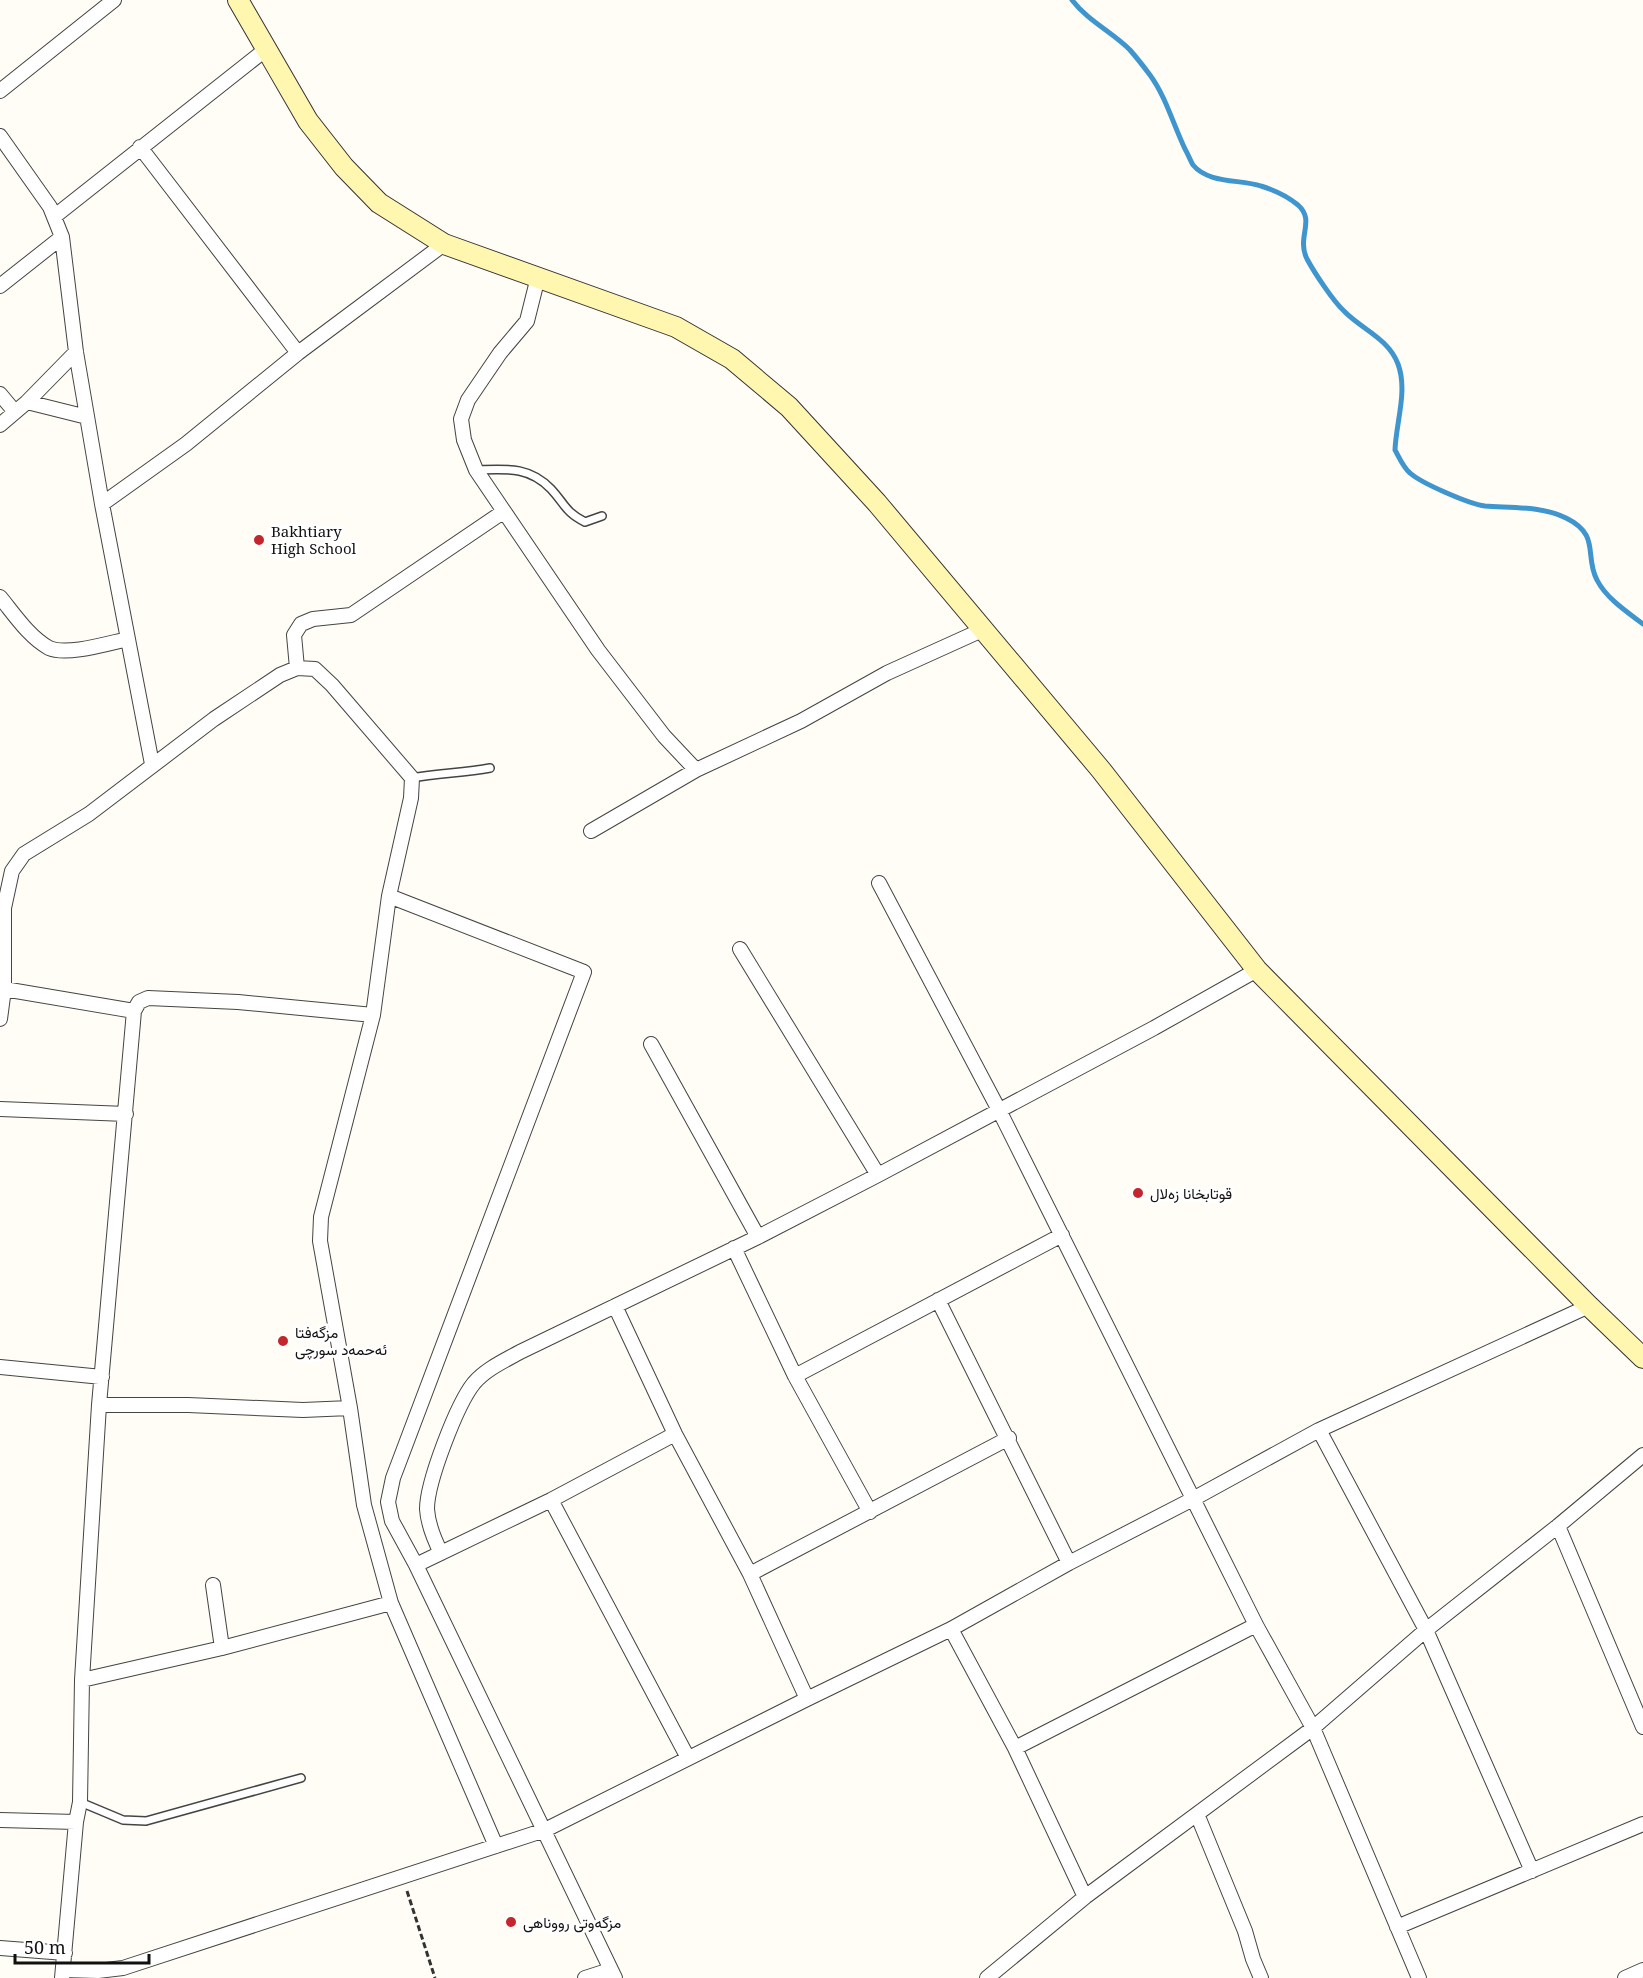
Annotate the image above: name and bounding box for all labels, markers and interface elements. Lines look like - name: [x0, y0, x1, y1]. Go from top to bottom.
- place label: Bakhtiary High School: [271, 521, 357, 558]
- marker: Bakhtiary High School: [252, 533, 266, 547]
- place label: قوتابخانا زەلال: [1150, 1183, 1232, 1203]
- marker: قوتابخانا زەلال: [1131, 1186, 1145, 1200]
- place label: مزگەفتا ئەحمەد سورچی: [295, 1322, 387, 1360]
- marker: مزگەفتا ئەحمەد سورچی: [276, 1334, 290, 1348]
- place label: مزگەوتی رووناهی: [523, 1912, 621, 1933]
- marker: مزگەوتی رووناهی: [504, 1915, 518, 1929]
- scale bar: [15, 1927, 148, 1965]
- text: 50 m: [24, 1935, 66, 1959]

